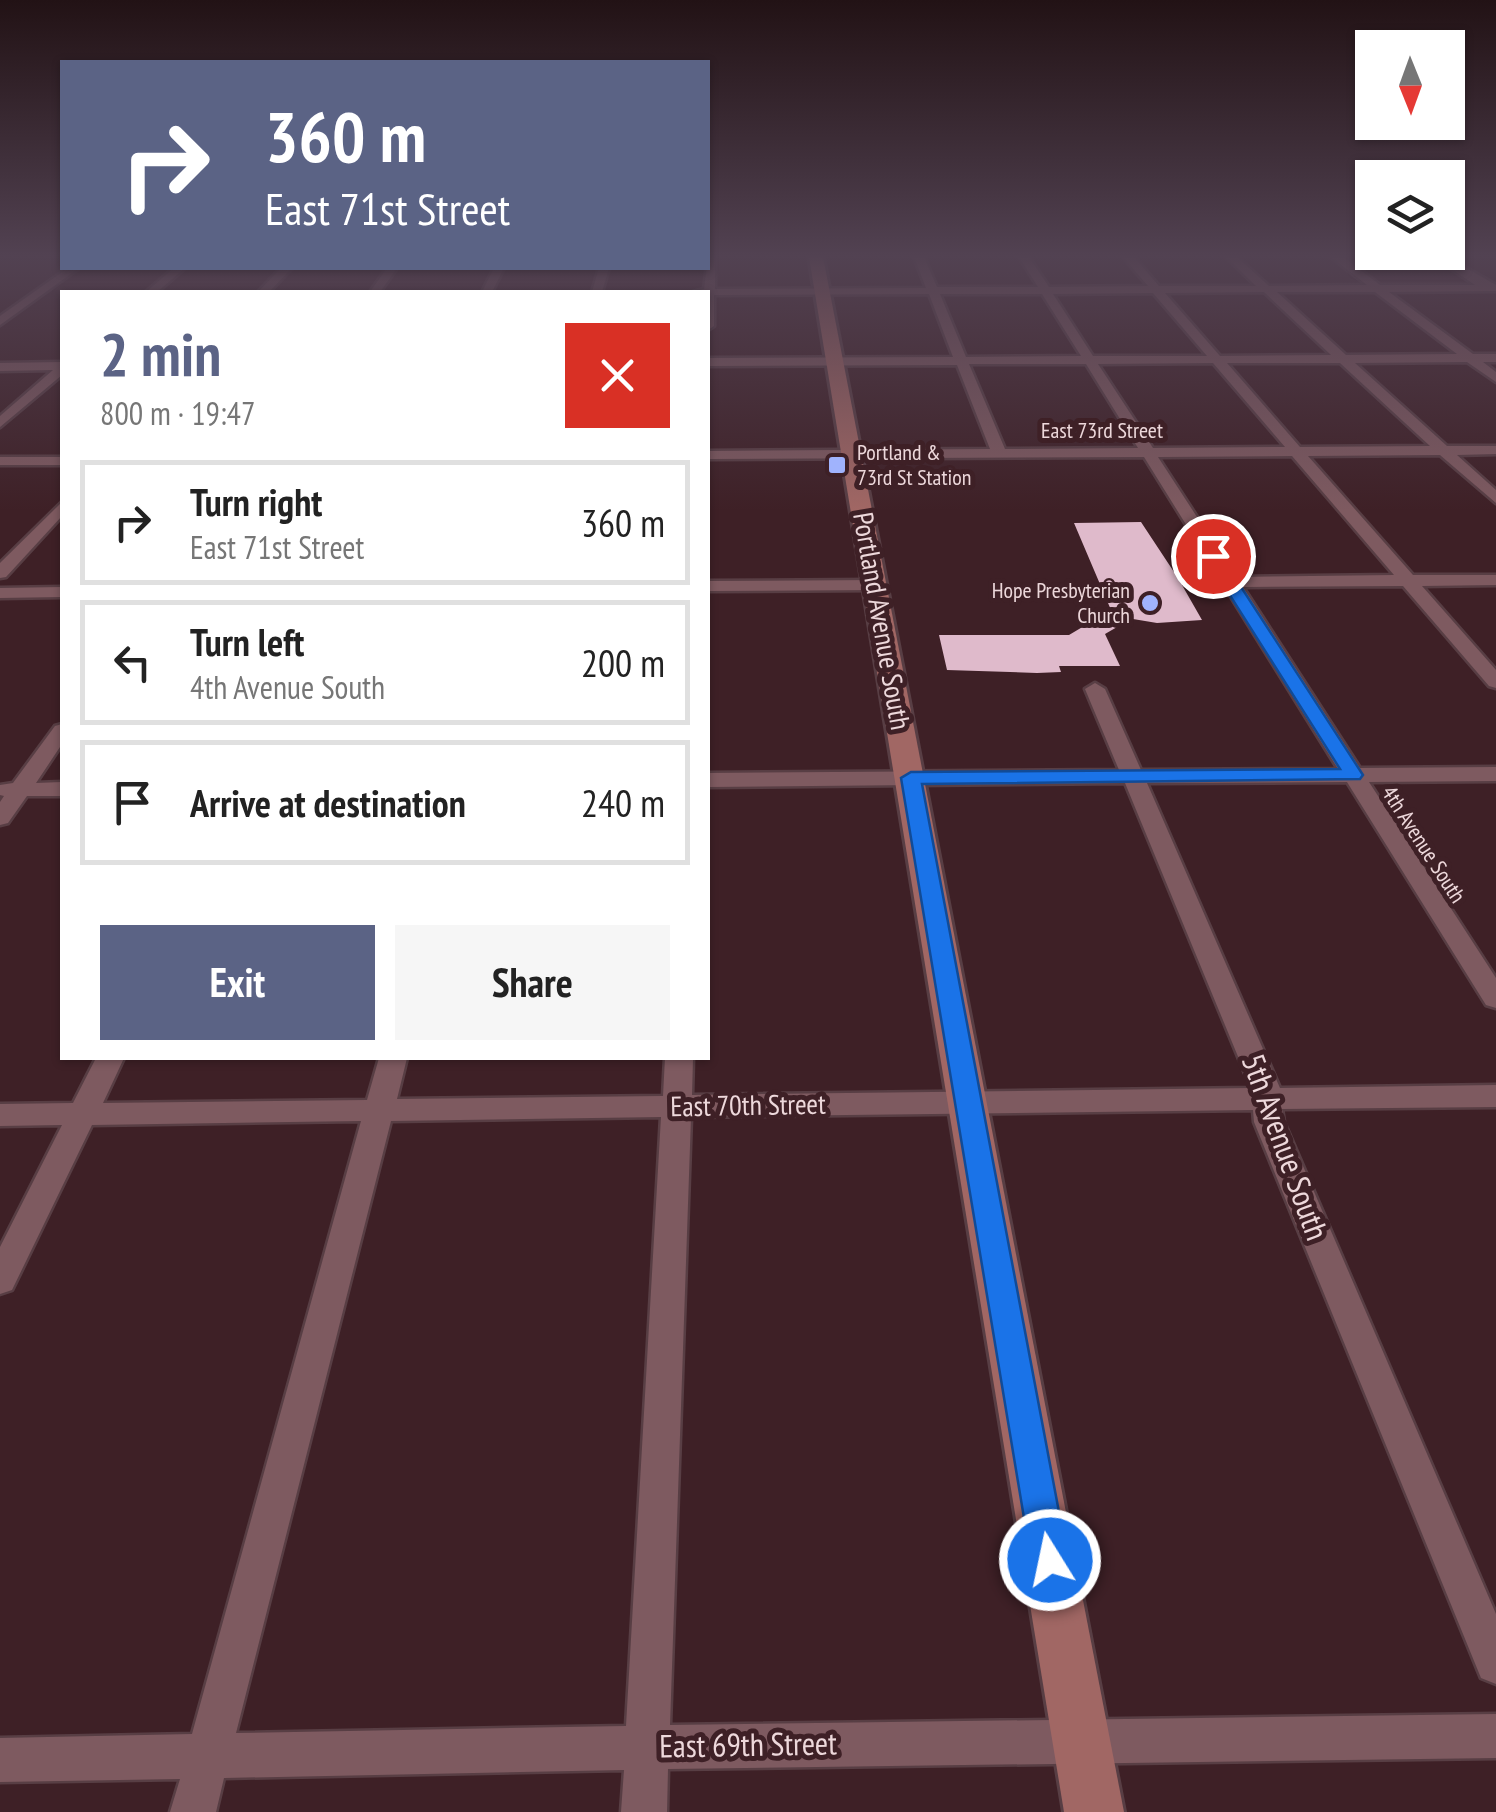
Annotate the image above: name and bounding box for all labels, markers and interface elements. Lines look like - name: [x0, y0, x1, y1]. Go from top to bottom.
- north arrow: [1355, 30, 1465, 140]
- map controls: [1355, 30, 1465, 270]
- text: 360 m: [265, 91, 426, 181]
- icon: right: [100, 100, 230, 230]
- button: layers: [1355, 160, 1465, 270]
- text: East 71st Street: [265, 179, 510, 237]
- text: 2 min: [100, 315, 221, 393]
- button: close: [565, 323, 670, 428]
- text: 800 m · 19:47: [100, 392, 255, 434]
- street label: East 73rd Street: [1041, 416, 1163, 444]
- place label: Portland & 73rd St Station: [857, 438, 971, 491]
- marker: Portland & 73rd St Station: [826, 454, 848, 476]
- text: Turn right: [190, 477, 322, 526]
- icon: right: [105, 495, 160, 550]
- text: 360 m: [581, 498, 665, 547]
- street label: Portland Avenue South: [845, 509, 920, 733]
- pin: [1171, 514, 1256, 599]
- text: East 71st Street: [190, 526, 364, 568]
- icon: arrive: [1186, 529, 1241, 584]
- place label: Hope Presbyterian Church: [992, 576, 1130, 629]
- marker: Hope Presbyterian Church: [1139, 592, 1161, 614]
- text: Turn left: [190, 617, 304, 666]
- icon: left: [105, 635, 160, 690]
- text: 200 m: [581, 638, 665, 687]
- text: 4th Avenue South: [190, 666, 385, 708]
- icon: arrive: [105, 775, 160, 830]
- text: Arrive at destination: [190, 778, 466, 827]
- text: 240 m: [581, 778, 665, 827]
- street label: 4th Avenue South: [1376, 780, 1472, 908]
- button: Exit: [100, 925, 375, 1040]
- button: Share: [395, 925, 670, 1040]
- street label: 5th Avenue South: [1233, 1048, 1339, 1246]
- street label: East 70th Street: [670, 1085, 826, 1124]
- position arrow: [998, 1508, 1102, 1612]
- street label: East 69th Street: [659, 1721, 837, 1767]

